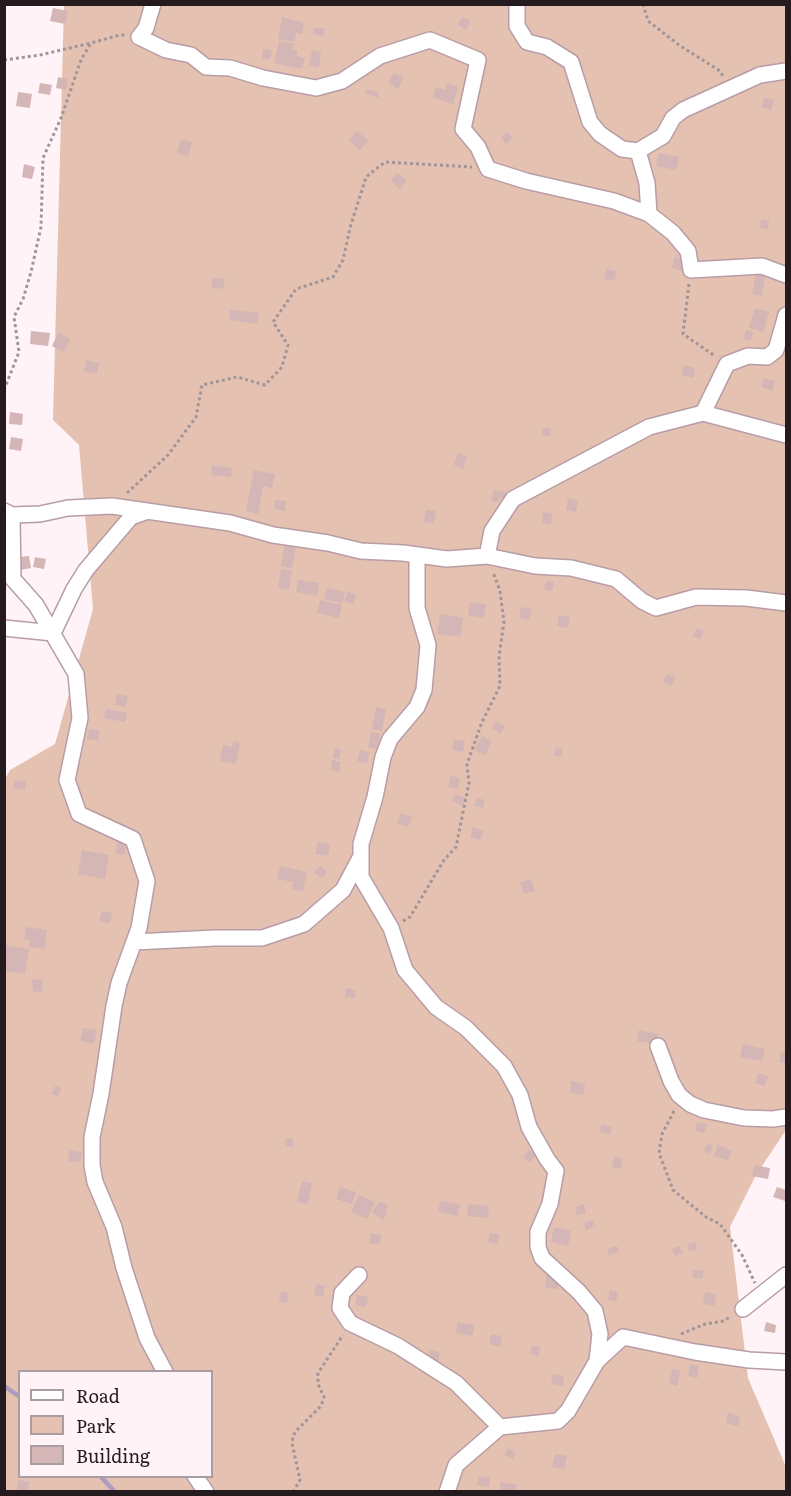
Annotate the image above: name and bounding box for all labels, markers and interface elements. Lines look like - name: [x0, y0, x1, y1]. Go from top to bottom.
- legend: [18, 1370, 213, 1478]
- text: Road: [76, 1382, 120, 1409]
- text: Park: [76, 1412, 115, 1439]
- text: Building: [76, 1442, 150, 1469]

